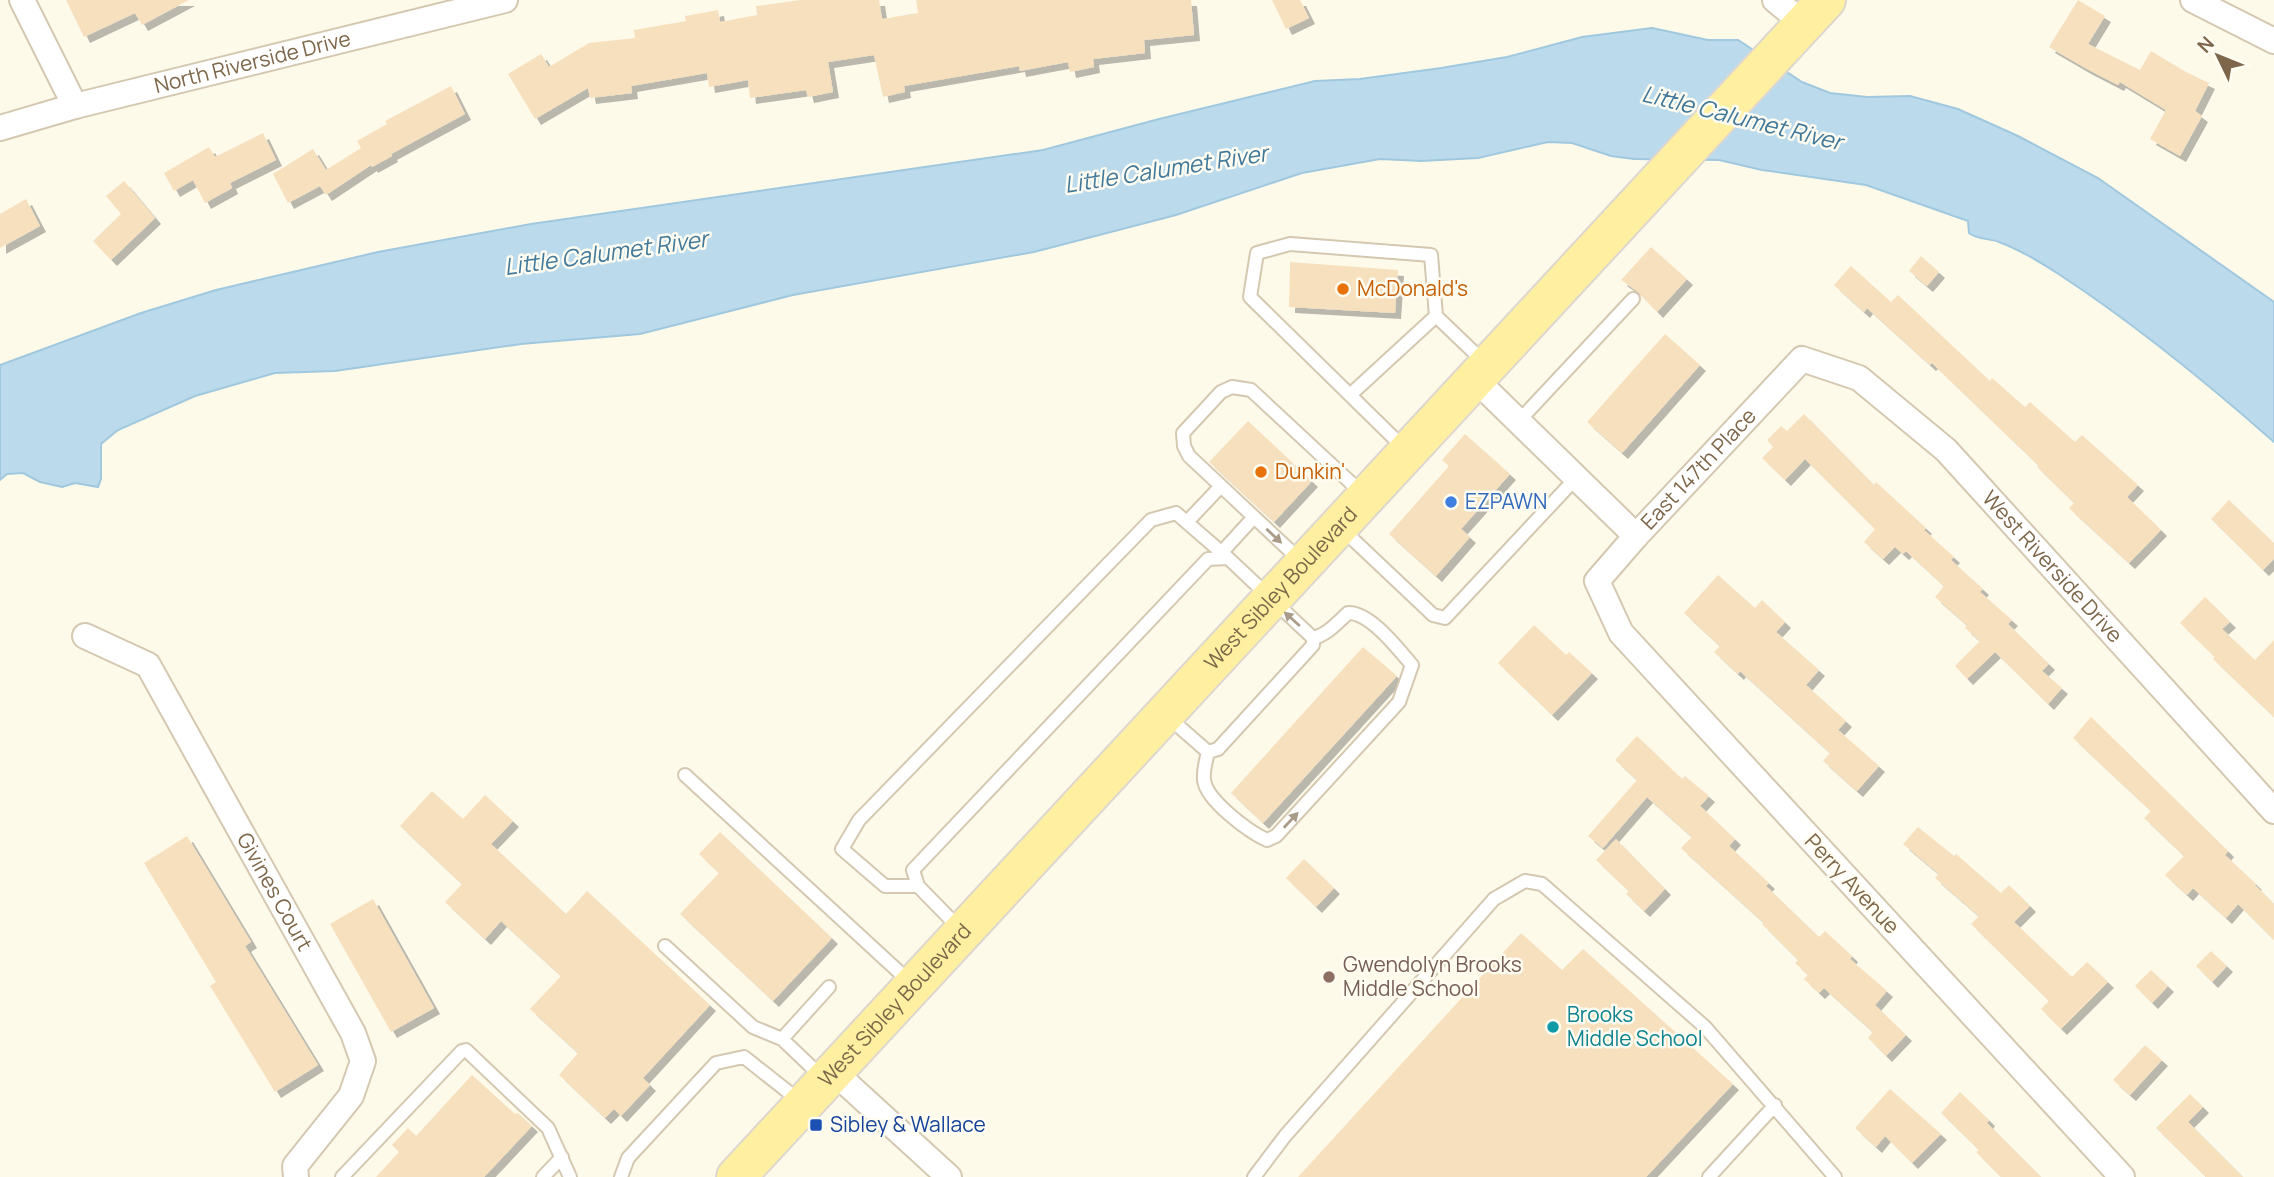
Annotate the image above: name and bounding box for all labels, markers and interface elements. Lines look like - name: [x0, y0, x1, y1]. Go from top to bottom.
- north arrow: [2183, 21, 2253, 91]
- street label: North Riverside Drive: [151, 24, 353, 99]
- text: N: [2191, 31, 2220, 58]
- water label: Little Calumet River: [1639, 77, 1848, 158]
- water label: Little Calumet River: [1062, 136, 1272, 200]
- water label: Little Calumet River: [502, 221, 712, 282]
- place label: McDonald's: [1357, 274, 1468, 302]
- marker: McDonald's: [1335, 281, 1351, 297]
- street label: East 147th Place: [1634, 402, 1762, 535]
- place label: Dunkin': [1275, 457, 1346, 485]
- marker: Dunkin': [1253, 464, 1269, 480]
- street label: West Riverside Drive: [1977, 484, 2129, 648]
- place label: EZPAWN: [1465, 487, 1547, 515]
- marker: EZPAWN: [1443, 494, 1459, 510]
- street label: West Sibley Boulevard: [1198, 500, 1363, 676]
- one-way arrow: [1265, 528, 1283, 544]
- one-way arrow: [1283, 611, 1301, 627]
- one-way arrow: [1283, 811, 1299, 829]
- street label: Givines Court: [231, 827, 319, 955]
- street label: Perry Avenue: [1799, 827, 1906, 939]
- street label: West Sibley Boulevard: [812, 917, 977, 1092]
- place label: Gwendolyn Brooks Middle School: [1343, 950, 1522, 1002]
- marker: Gwendolyn Brooks Middle School: [1321, 969, 1337, 985]
- place label: Brooks Middle School: [1567, 1000, 1703, 1052]
- marker: Brooks Middle School: [1545, 1019, 1561, 1035]
- place label: Sibley & Wallace: [830, 1110, 986, 1138]
- marker: Sibley & Wallace: [808, 1117, 824, 1133]

